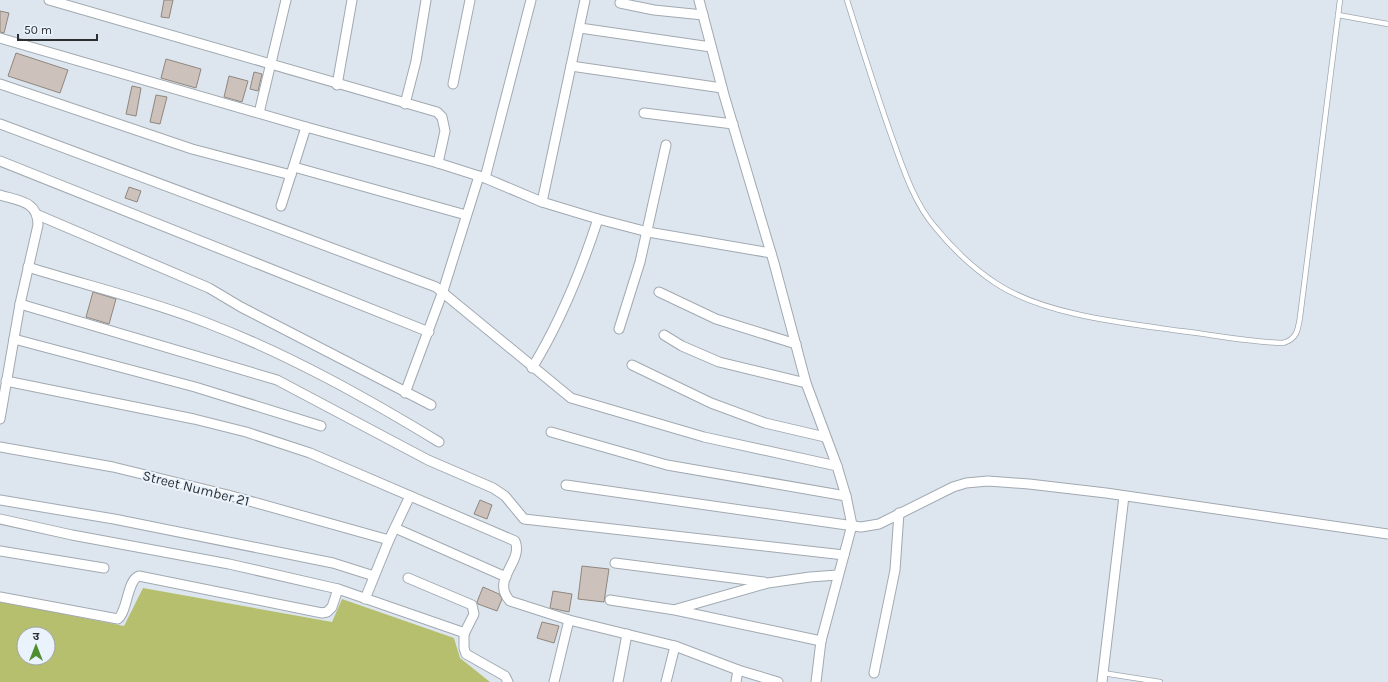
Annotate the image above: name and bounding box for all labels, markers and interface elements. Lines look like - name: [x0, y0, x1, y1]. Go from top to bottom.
- scale bar: [18, 16, 97, 42]
- text: 50 m: [24, 23, 52, 37]
- street label: Street Number 21: [141, 467, 251, 510]
- north arrow: [16, 626, 56, 666]
- text: उ: [33, 630, 40, 643]

